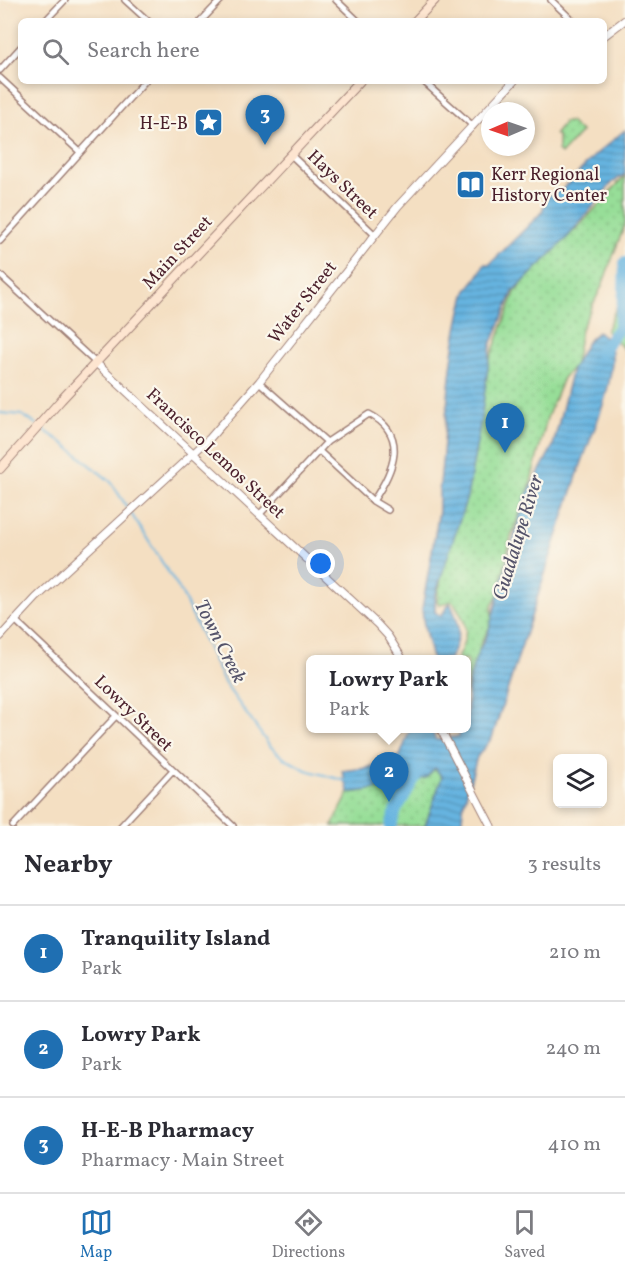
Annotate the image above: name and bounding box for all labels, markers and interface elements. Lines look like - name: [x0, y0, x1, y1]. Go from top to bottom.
- search box: [18, 18, 607, 84]
- icon: search: [39, 35, 72, 68]
- text: Search here: [87, 36, 200, 67]
- pin: 3: [246, 96, 284, 145]
- north arrow: [481, 102, 535, 156]
- place icon: H-E-B: [193, 107, 225, 139]
- place label: H-E-B: [139, 112, 188, 137]
- street label: Hays Street: [301, 145, 383, 225]
- place label: Kerr Regional History Center: [491, 163, 607, 209]
- library icon: Kerr Regional History Center: [454, 168, 486, 200]
- street label: Main Street: [137, 211, 219, 295]
- street label: Water Street: [263, 256, 343, 349]
- street label: Francisco Lemos Street: [140, 383, 290, 525]
- pin: 1: [486, 404, 524, 453]
- water label: Guadalupe River: [487, 471, 551, 604]
- your location: [306, 549, 335, 578]
- water label: Town Creek: [186, 595, 252, 689]
- popup: [306, 655, 471, 733]
- text: Lowry Park: [329, 665, 448, 696]
- street label: Lowry Street: [88, 670, 178, 758]
- text: Park: [329, 696, 370, 724]
- pin: 2: [370, 752, 408, 802]
- map controls: [553, 754, 607, 808]
- button: layers: [553, 754, 607, 808]
- text: Nearby: [24, 847, 113, 883]
- text: 3 results: [527, 851, 601, 879]
- text: Tranquility Island: [81, 924, 271, 955]
- text: 1: [39, 939, 48, 967]
- text: 210 m: [549, 939, 601, 967]
- text: Park: [81, 955, 122, 983]
- text: Lowry Park: [81, 1020, 201, 1051]
- text: 2: [38, 1035, 49, 1063]
- text: 240 m: [546, 1035, 601, 1063]
- text: Park: [81, 1051, 122, 1079]
- text: H-E-B Pharmacy: [81, 1116, 254, 1147]
- text: 3: [38, 1131, 49, 1159]
- text: 410 m: [548, 1131, 601, 1159]
- text: Pharmacy · Main Street: [81, 1147, 285, 1175]
- tab: Map: [80, 1206, 113, 1264]
- tab: Directions: [272, 1206, 345, 1264]
- tab: Saved: [504, 1206, 545, 1264]

